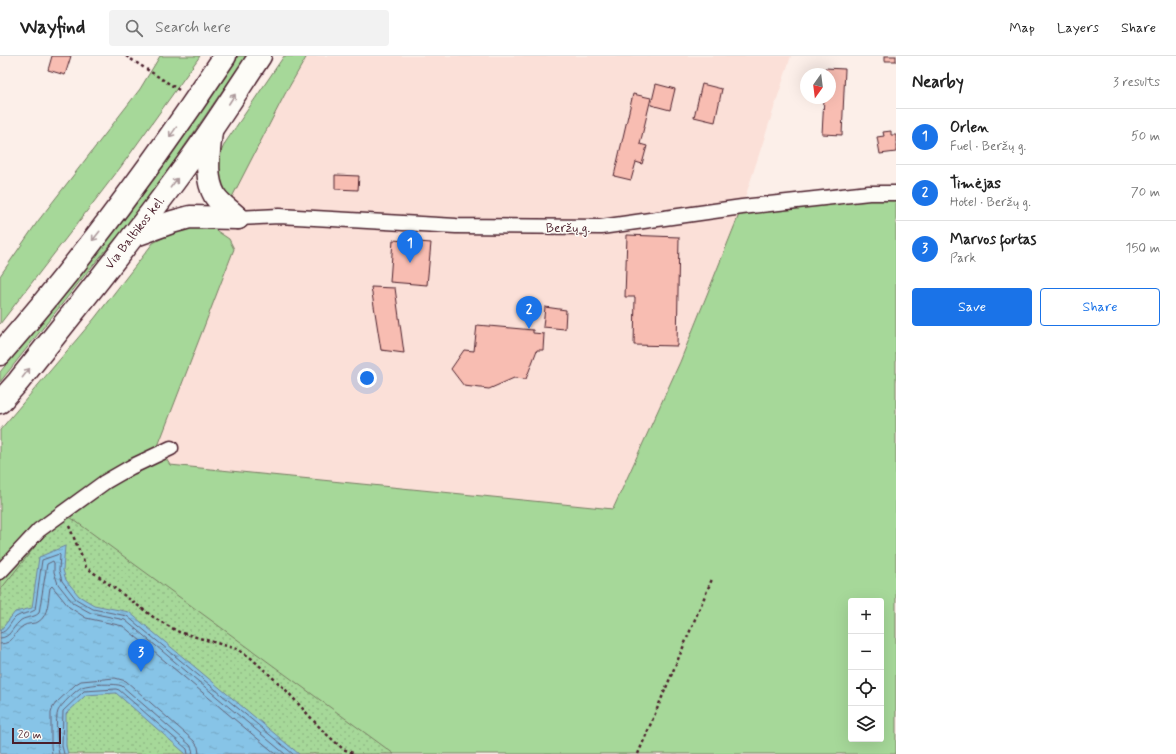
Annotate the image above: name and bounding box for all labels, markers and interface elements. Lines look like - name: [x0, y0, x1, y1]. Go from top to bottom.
- search box: [109, 10, 389, 46]
- text: Wayfind: [20, 15, 85, 40]
- icon: search: [123, 17, 145, 39]
- text: Search here: [155, 18, 231, 38]
- text: Map: [1009, 19, 1035, 37]
- text: Layers: [1057, 19, 1099, 37]
- text: Share: [1121, 19, 1156, 37]
- north arrow: [800, 68, 836, 104]
- text: Nearby: [912, 71, 964, 93]
- text: 3 results: [1113, 74, 1160, 91]
- one-way arrow: [228, 93, 236, 104]
- text: Orlen: [950, 118, 989, 138]
- one-way arrow: [169, 126, 177, 137]
- text: 1: [922, 128, 928, 145]
- text: 50 m: [1131, 128, 1160, 145]
- text: Fuel · Beržų g.: [950, 138, 1026, 155]
- text: Timėjas: [950, 174, 1001, 194]
- one-way arrow: [170, 177, 178, 188]
- text: 2: [922, 184, 928, 201]
- text: 70 m: [1131, 184, 1160, 201]
- street label: Via Baltikos kel.: [101, 193, 169, 273]
- text: Hotel · Beržų g.: [950, 194, 1031, 211]
- street label: Beržų g.: [546, 220, 591, 237]
- pin: 1: [397, 230, 423, 263]
- text: Marvos fortas: [950, 230, 1037, 250]
- one-way arrow: [91, 231, 100, 242]
- text: 3: [922, 240, 928, 257]
- text: 150 m: [1126, 240, 1160, 257]
- text: Park: [950, 250, 976, 267]
- button: Save: [912, 288, 1032, 326]
- button: Share: [1040, 288, 1160, 326]
- pin: 2: [516, 296, 542, 329]
- one-way arrow: [22, 367, 30, 378]
- your location: [357, 368, 377, 388]
- map controls: [848, 598, 884, 742]
- button: +: [848, 598, 884, 634]
- button: −: [848, 634, 884, 670]
- pin: 3: [128, 639, 154, 672]
- button: locate: [848, 670, 884, 706]
- button: layers: [848, 706, 884, 742]
- scale bar: [12, 726, 61, 745]
- text: 20 m: [18, 728, 41, 742]

